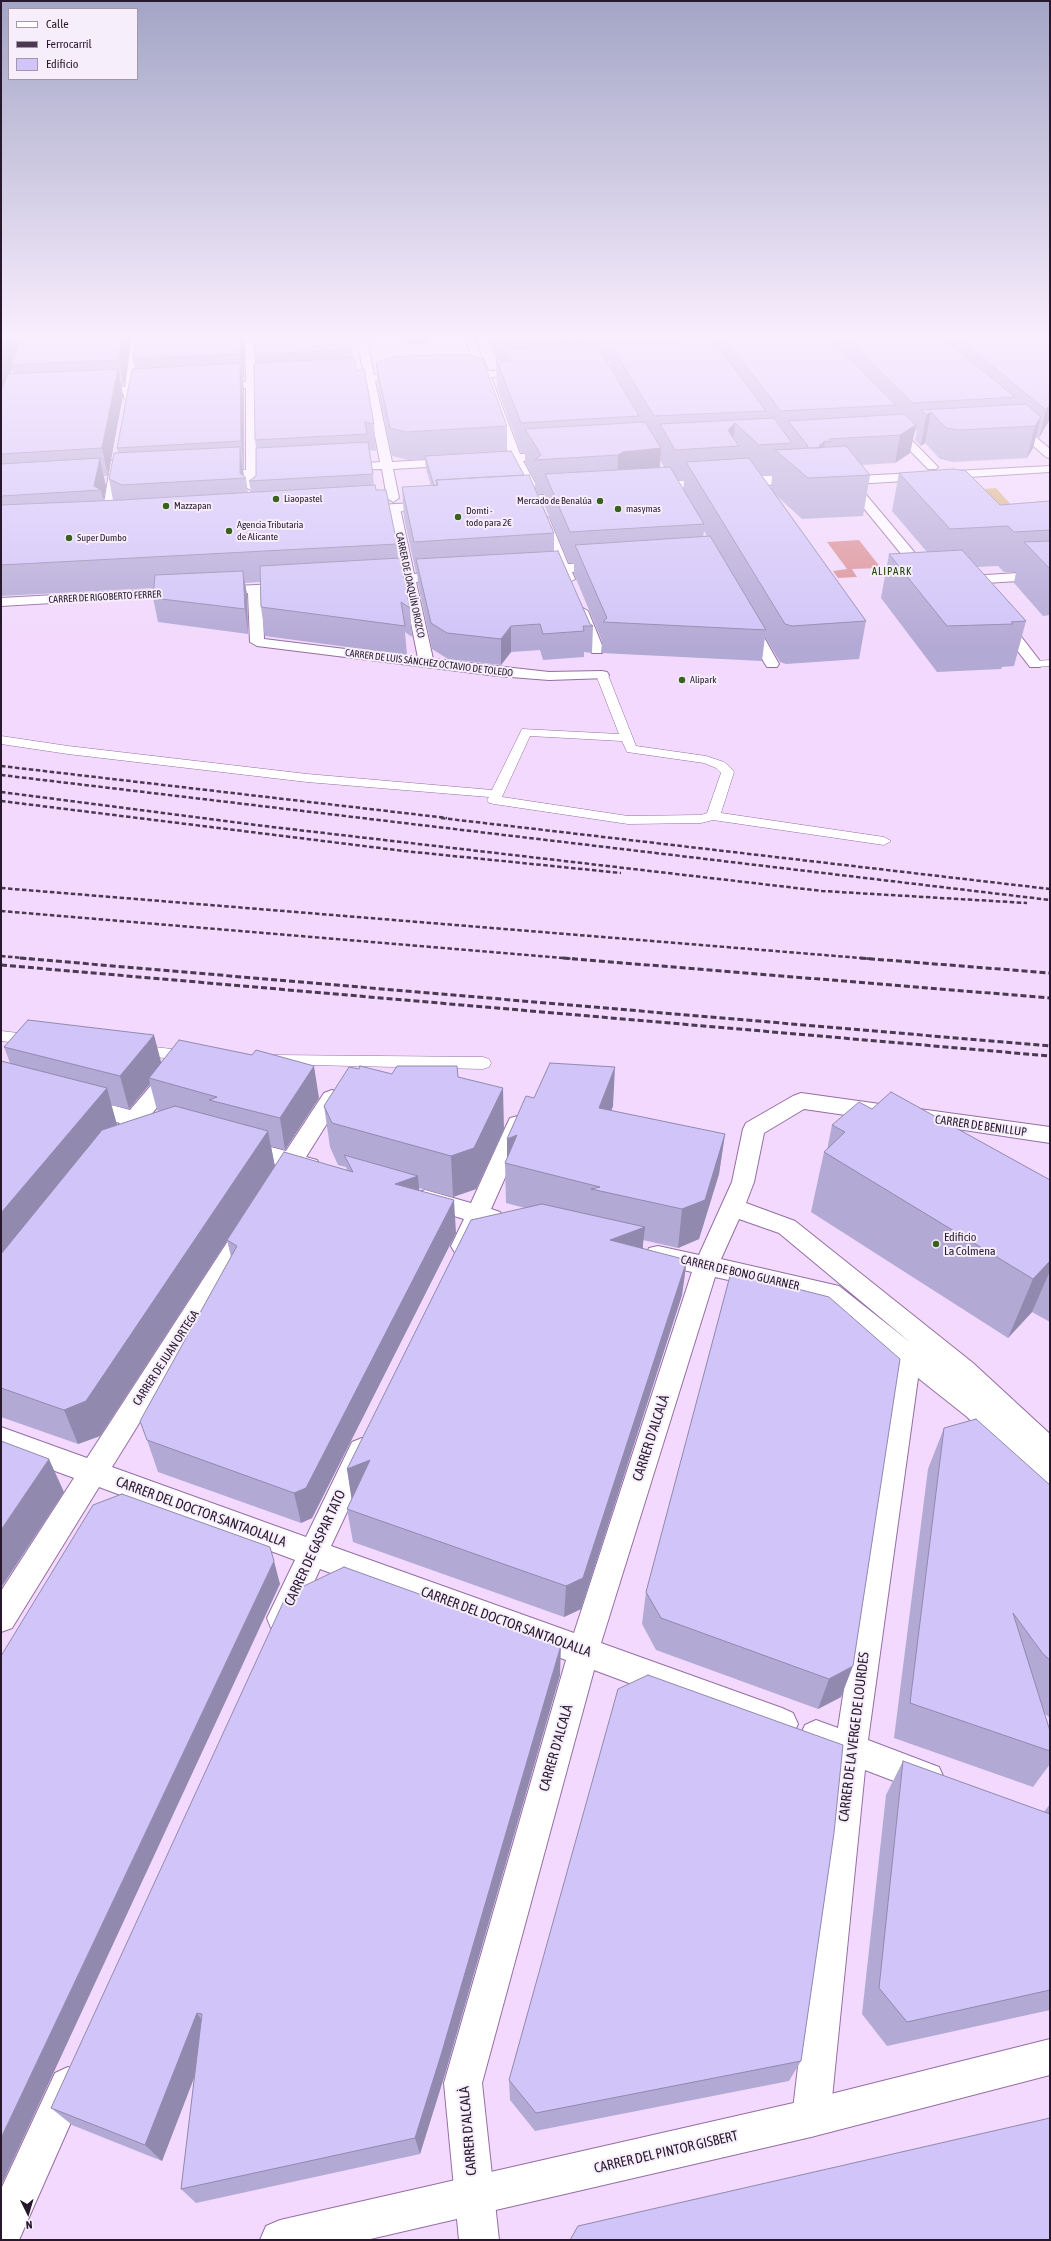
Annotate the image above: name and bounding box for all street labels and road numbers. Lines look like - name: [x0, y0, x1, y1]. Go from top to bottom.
- street label: CARRER DE JOAQUÍN OROZCO: [393, 531, 427, 639]
- street label: CARRER DE RIGOBERTO FERRER: [48, 588, 162, 606]
- street label: CARRER DE LUIS SÁNCHEZ OCTAVIO DE TOLEDO: [344, 647, 514, 679]
- street label: CARRER DE BENILLUP: [934, 1112, 1028, 1140]
- street label: CARRER DE BONO GUARNER: [679, 1252, 801, 1294]
- street label: CARRER DE JUAN ORTEGA: [130, 1308, 202, 1408]
- street label: CARRER D'ALCALÀ: [629, 1393, 673, 1483]
- street label: CARRER DEL DOCTOR SANTAOLALLA: [114, 1473, 288, 1551]
- street label: CARRER DE GASPAR TATO: [281, 1487, 349, 1609]
- street label: CARRER DEL DOCTOR SANTAOLALLA: [419, 1583, 593, 1661]
- street label: CARRER DE LA VERGE DE LOURDES: [835, 1651, 873, 1823]
- street label: CARRER D'ALCALÀ: [536, 1703, 576, 1793]
- street label: CARRER D'ALCALÀ: [456, 2086, 480, 2176]
- street label: CARRER DEL PINTOR GISBERT: [592, 2127, 740, 2177]

